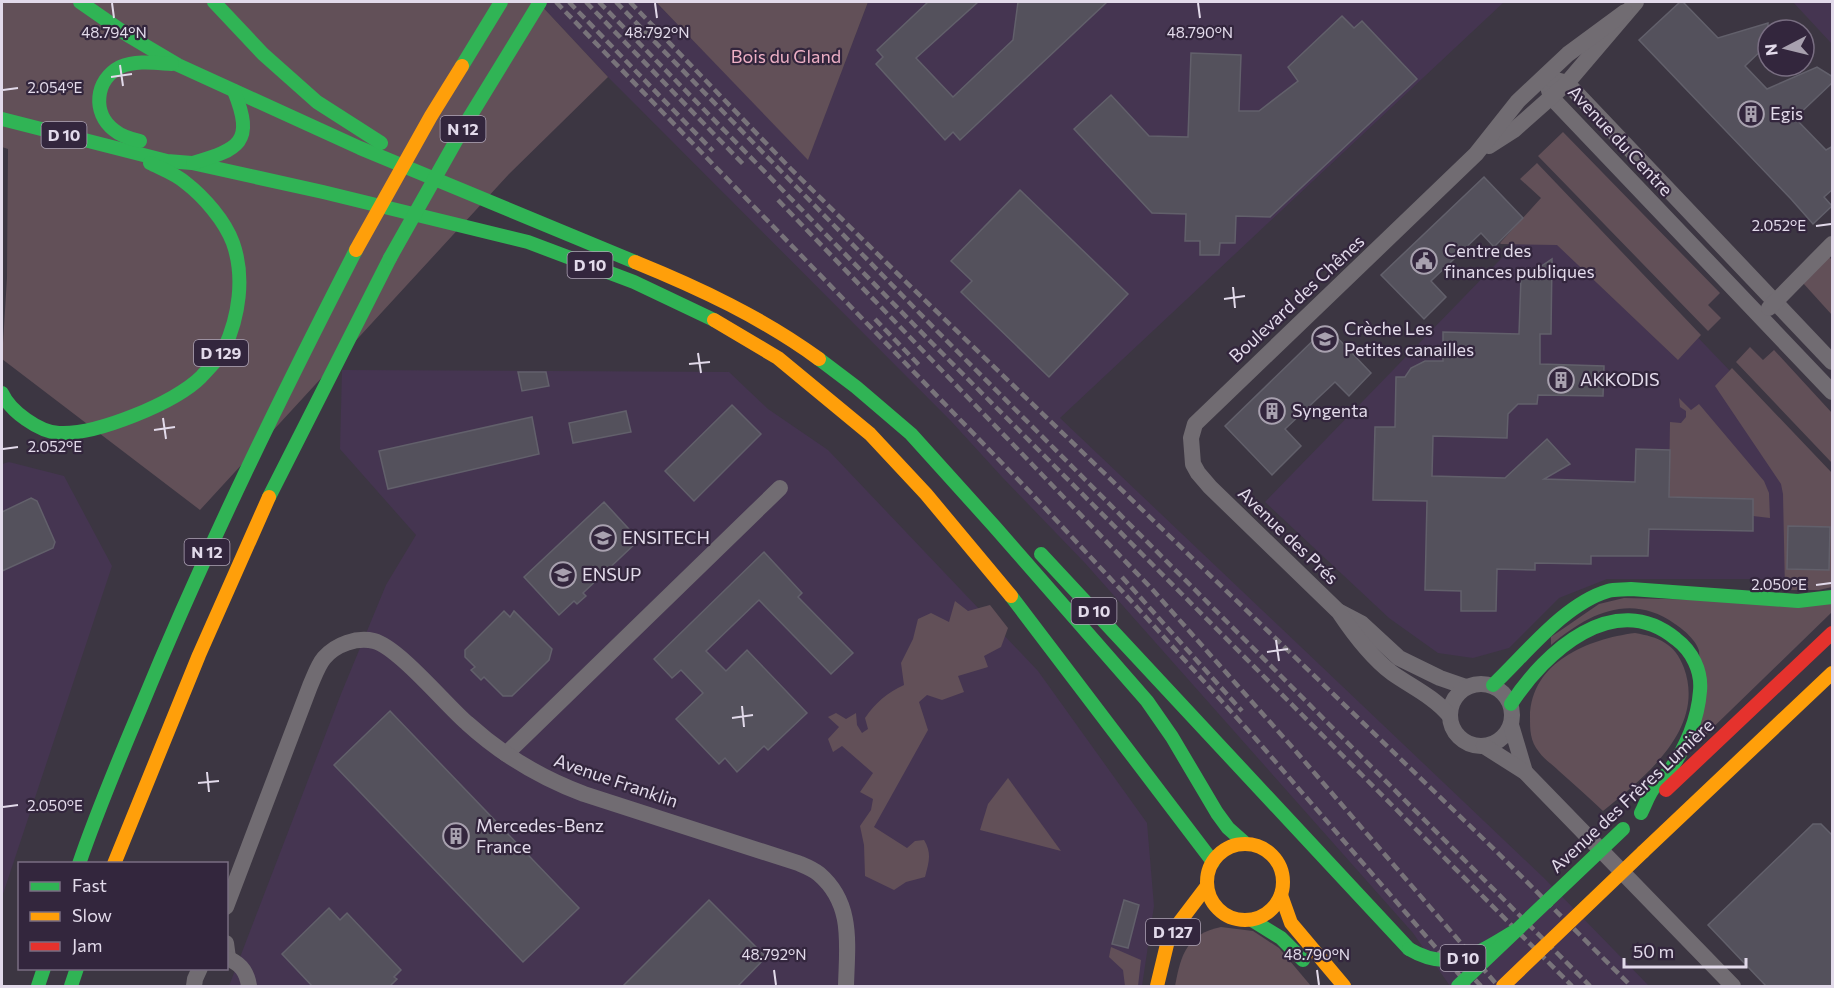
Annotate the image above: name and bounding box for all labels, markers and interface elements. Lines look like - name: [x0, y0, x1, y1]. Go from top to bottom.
- north arrow: [1756, 18, 1816, 78]
- text: 48.794°N: [81, 23, 147, 41]
- text: 48.792°N: [625, 23, 689, 41]
- text: 48.790°N: [1167, 23, 1233, 41]
- text: N: [1760, 43, 1781, 57]
- park label: Bois du Gland: [731, 45, 841, 67]
- text: 2.054°E: [28, 78, 83, 96]
- street label: Avenue du Centre: [1564, 80, 1678, 200]
- building icon: Egis: [1736, 99, 1766, 129]
- place label: Egis: [1770, 102, 1803, 124]
- road number: N 12: [440, 116, 486, 142]
- road number: D 10: [42, 122, 86, 148]
- text: 2.052°E: [1752, 216, 1806, 234]
- street label: Boulevard des Chênes: [1224, 230, 1369, 367]
- place label: Centre des finances publiques: [1444, 239, 1595, 282]
- public building icon: Centre des finances publiques: [1409, 246, 1439, 276]
- road number: D 10: [568, 252, 612, 278]
- place label: Crèche Les Petites canailles: [1344, 317, 1474, 360]
- school or university icon: Crèche Les Petites canailles: [1310, 324, 1340, 354]
- road number: D 129: [194, 340, 248, 366]
- building icon: AKKODIS: [1546, 365, 1576, 395]
- place label: AKKODIS: [1580, 368, 1660, 390]
- building icon: Syngenta: [1257, 396, 1287, 426]
- place label: Syngenta: [1292, 399, 1368, 421]
- text: 2.052°E: [28, 437, 82, 455]
- street label: Avenue des Prés: [1234, 482, 1343, 589]
- school or university icon: ENSITECH: [588, 523, 618, 553]
- place label: ENSITECH: [622, 526, 710, 548]
- road number: N 12: [184, 539, 230, 565]
- school or university icon: ENSUP: [548, 560, 578, 590]
- place label: ENSUP: [582, 563, 641, 585]
- text: 2.050°E: [1751, 575, 1807, 593]
- road number: D 10: [1072, 598, 1116, 624]
- street label: Avenue des Frères Lumière: [1545, 714, 1718, 877]
- street label: Avenue Franklin: [552, 749, 681, 812]
- text: 2.050°E: [27, 796, 83, 814]
- place label: Mercedes-Benz France: [476, 814, 604, 857]
- building icon: Mercedes-Benz France: [441, 821, 471, 851]
- legend: [18, 862, 228, 970]
- text: Fast: [72, 874, 107, 896]
- text: Slow: [72, 904, 112, 926]
- road number: D 127: [1146, 919, 1200, 945]
- scale bar: [1624, 931, 1746, 969]
- text: Jam: [72, 934, 102, 956]
- text: 50 m: [1633, 940, 1674, 962]
- text: 48.792°N: [742, 945, 806, 963]
- text: 48.790°N: [1284, 945, 1350, 963]
- road number: D 10: [1440, 945, 1486, 971]

